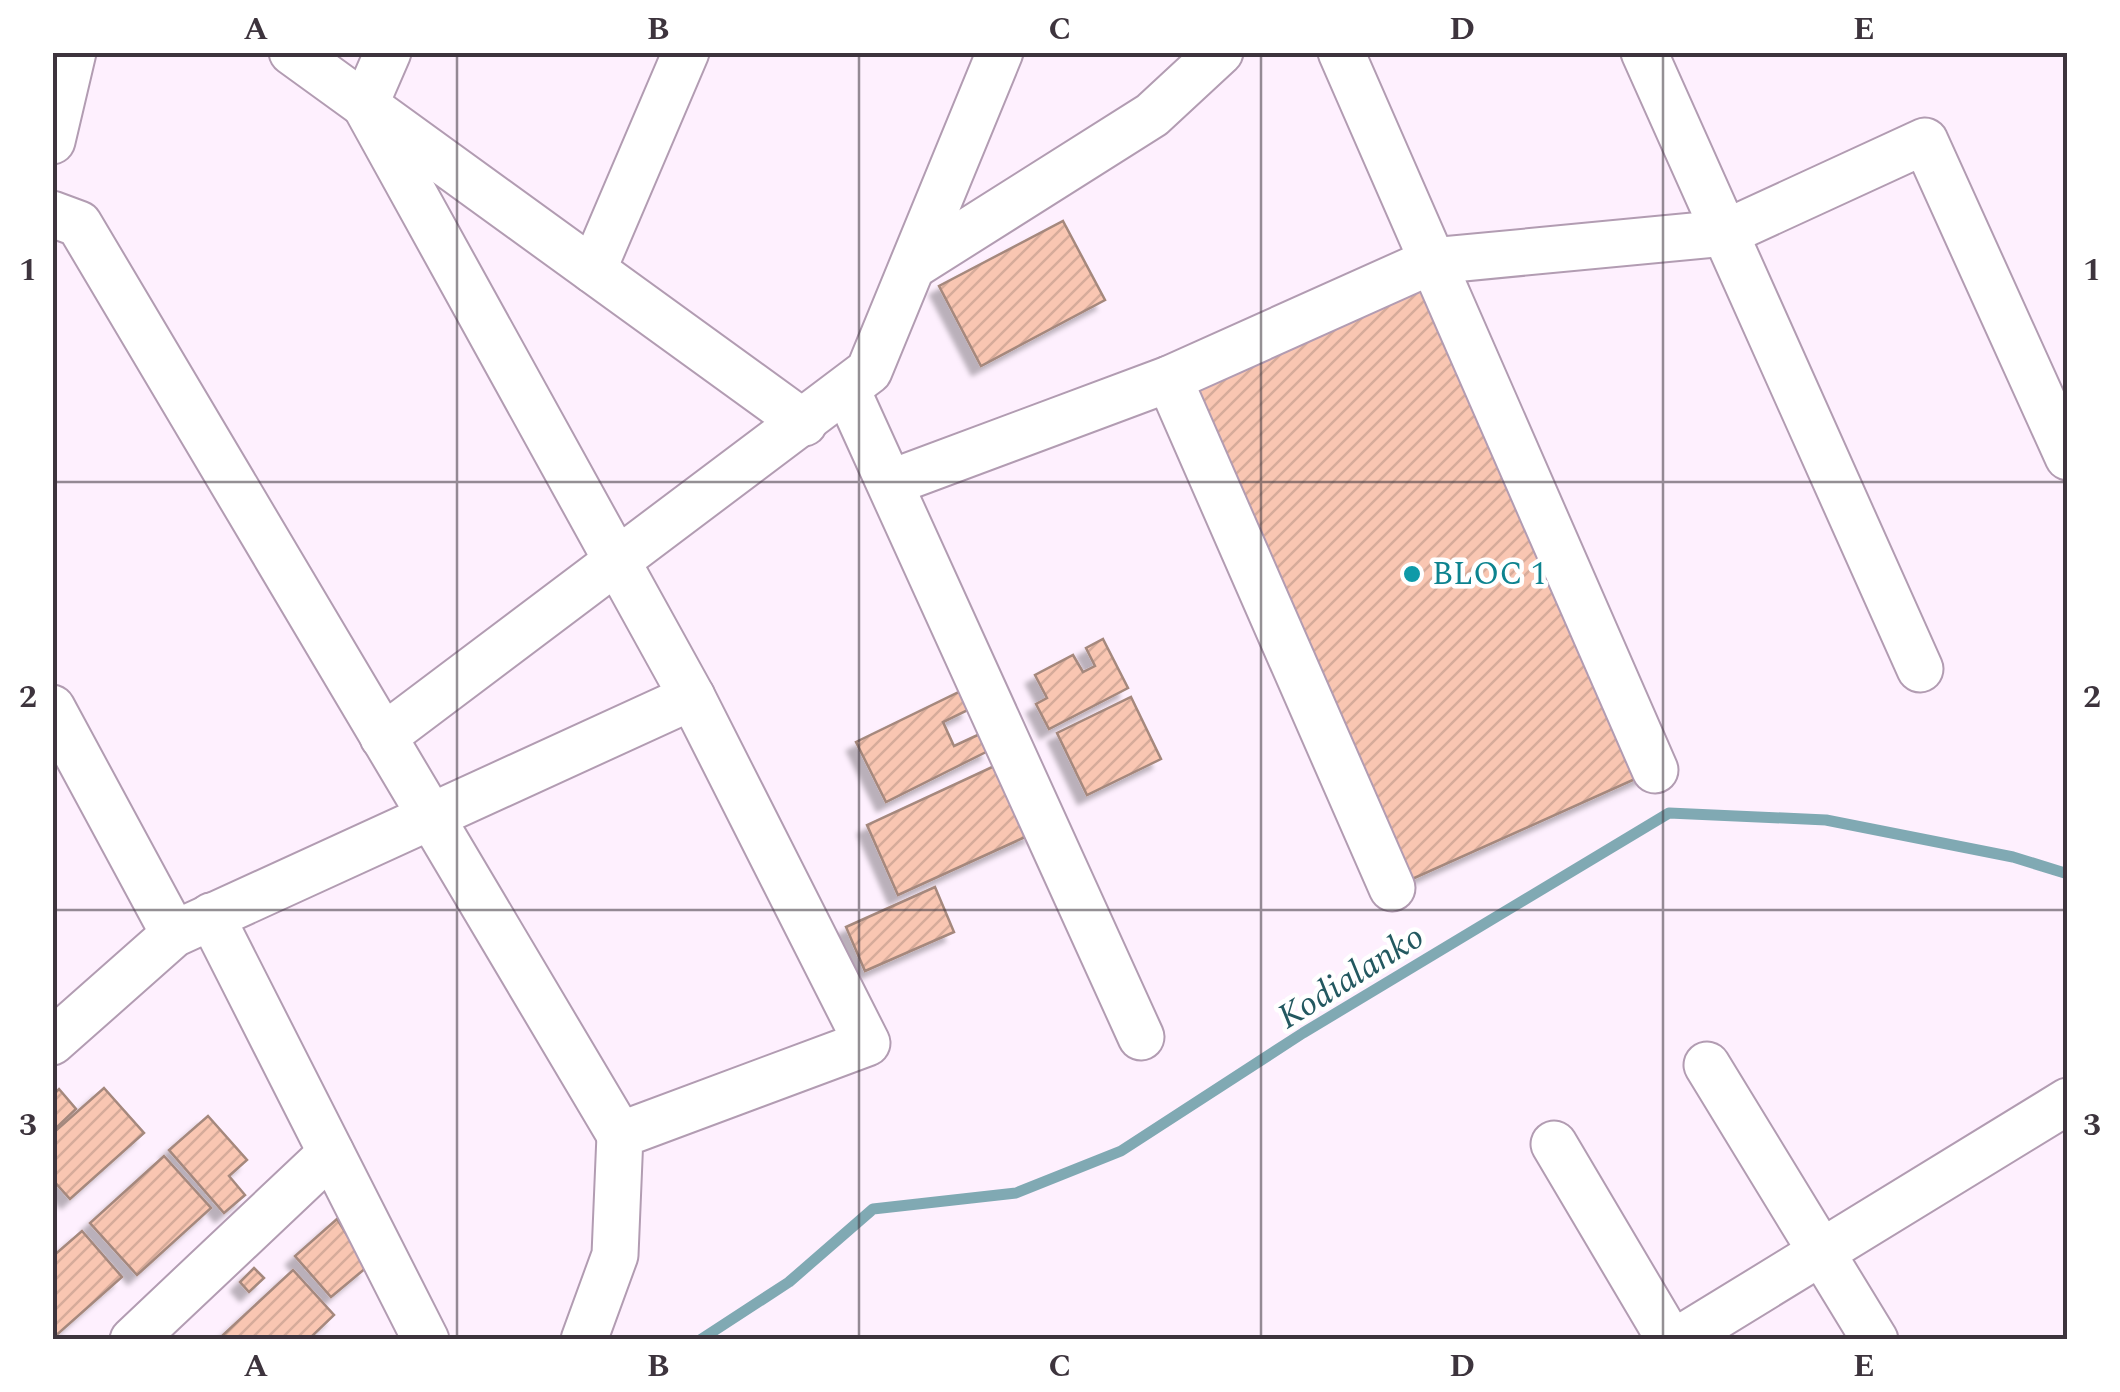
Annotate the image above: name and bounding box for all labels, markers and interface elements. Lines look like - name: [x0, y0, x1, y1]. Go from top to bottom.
- text: A: [244, 5, 269, 54]
- text: B: [647, 5, 669, 54]
- text: C: [1049, 5, 1071, 54]
- text: D: [1449, 5, 1475, 54]
- text: E: [1853, 5, 1875, 54]
- text: 1: [19, 246, 37, 295]
- text: 1: [2083, 246, 2101, 295]
- place label: BLOC 1: [1432, 550, 1547, 599]
- marker: BLOC 1: [1401, 563, 1423, 585]
- text: 2: [19, 673, 37, 722]
- text: 2: [2083, 673, 2101, 722]
- water label: Kodialanko: [1267, 911, 1435, 1043]
- text: 3: [19, 1101, 37, 1150]
- text: 3: [2083, 1101, 2101, 1150]
- text: A: [244, 1342, 269, 1391]
- text: B: [647, 1342, 669, 1391]
- text: C: [1049, 1342, 1071, 1391]
- text: D: [1449, 1342, 1475, 1391]
- text: E: [1853, 1342, 1875, 1391]

